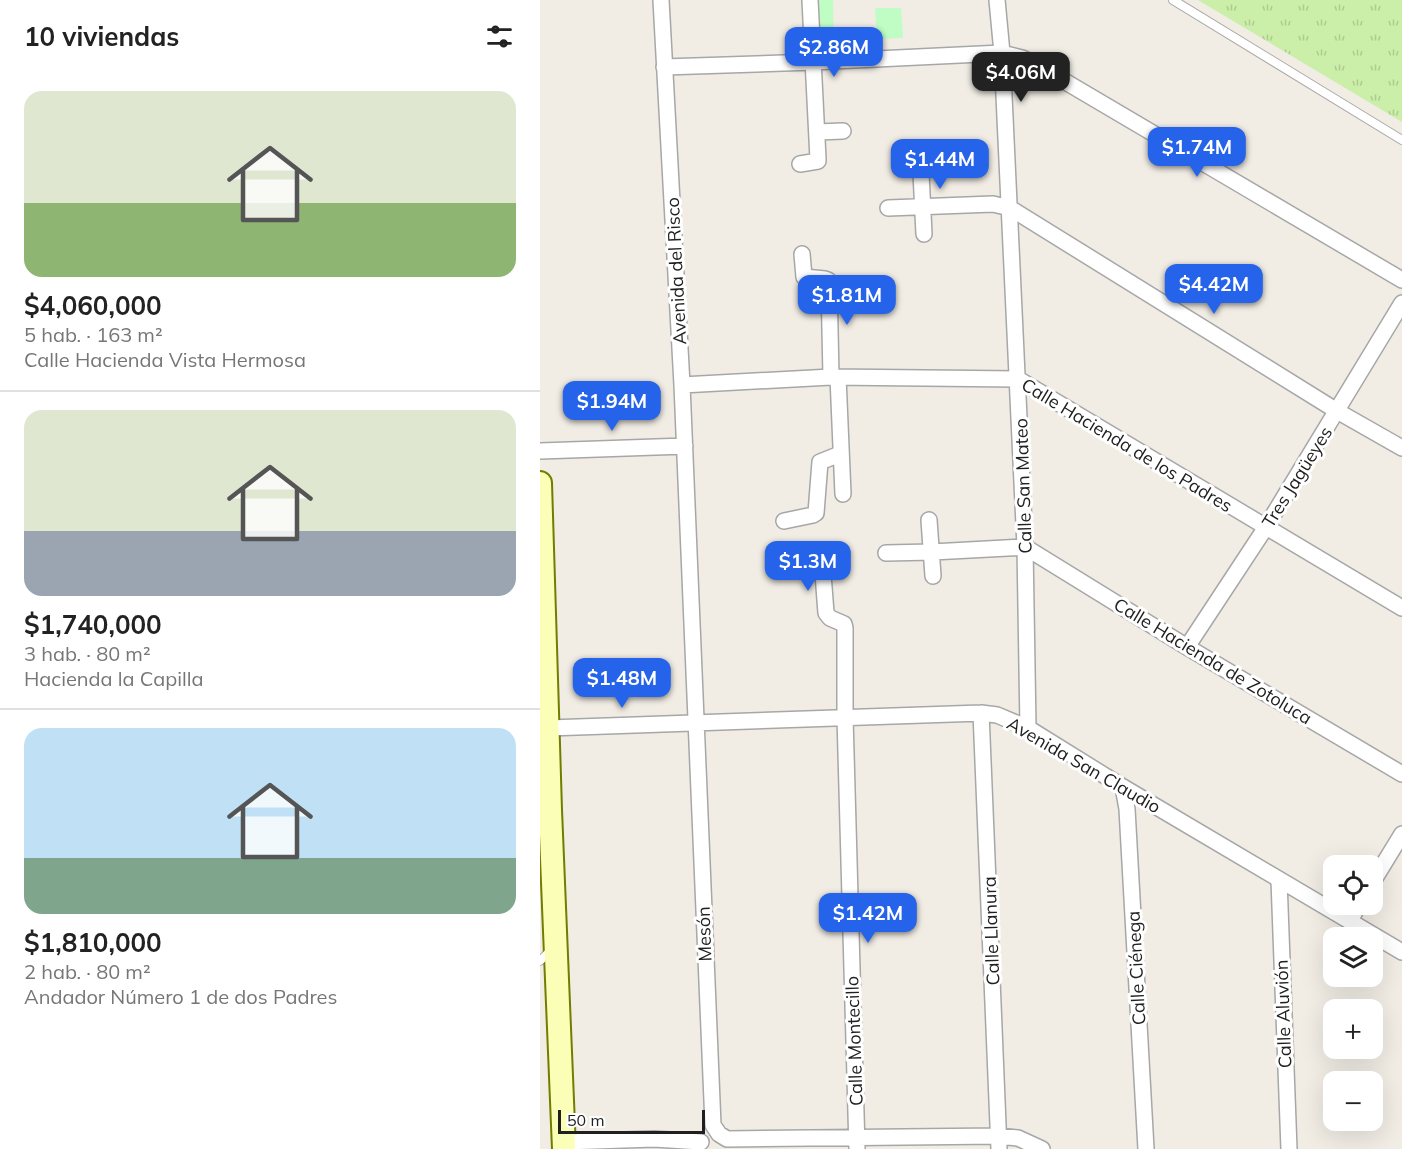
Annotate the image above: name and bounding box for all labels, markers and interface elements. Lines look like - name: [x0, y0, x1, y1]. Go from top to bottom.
- text: 10 viviendas: [24, 20, 179, 53]
- icon: filters: [483, 20, 516, 53]
- pin: $2.86M: [785, 27, 883, 78]
- text: $2.86M: [799, 34, 869, 59]
- pin: $4.06M: [972, 52, 1070, 103]
- text: $4.06M: [986, 59, 1056, 84]
- pin: $1.74M: [1148, 127, 1246, 178]
- icon: home: [216, 130, 324, 238]
- text: $1.74M: [1162, 134, 1232, 159]
- pin: $1.44M: [891, 139, 989, 190]
- text: $1.44M: [905, 146, 975, 171]
- street label: Avenida del Risco: [661, 197, 691, 345]
- pin: $4.42M: [1165, 264, 1263, 315]
- text: $4.42M: [1179, 271, 1249, 296]
- pin: $1.81M: [798, 275, 896, 326]
- text: $1.81M: [812, 282, 882, 307]
- text: $4,060,000: [24, 289, 162, 322]
- text: 5 hab. · 163 m²: [24, 322, 163, 347]
- text: Calle Hacienda Vista Hermosa: [24, 347, 306, 372]
- street label: Calle Hacienda de los Padres: [1017, 373, 1237, 517]
- pin: $1.94M: [563, 381, 661, 432]
- text: $1.94M: [577, 388, 647, 413]
- street label: Calle San Mateo: [1009, 418, 1037, 554]
- street label: Tres Jagüeyes: [1257, 422, 1337, 532]
- icon: home: [216, 449, 324, 557]
- pin: $1.3M: [766, 541, 850, 592]
- text: $1.3M: [779, 548, 837, 573]
- street label: Calle Hacienda de Zotoluca: [1110, 593, 1316, 729]
- text: $1,740,000: [24, 608, 162, 641]
- text: 3 hab. · 80 m²: [24, 641, 151, 666]
- pin: $1.48M: [573, 658, 671, 709]
- text: $1.48M: [587, 665, 657, 690]
- text: Hacienda la Capilla: [24, 666, 203, 691]
- street label: Avenida San Claudio: [1003, 712, 1165, 818]
- icon: home: [216, 767, 324, 875]
- map controls: [1323, 855, 1383, 1131]
- button: locate: [1323, 855, 1383, 915]
- street label: Calle Llanura: [978, 876, 1004, 986]
- pin: $1.42M: [819, 893, 917, 944]
- text: $1.42M: [833, 900, 903, 925]
- street label: Mesón: [692, 906, 716, 962]
- street label: Calle Ciénega: [1122, 910, 1150, 1026]
- text: $1,810,000: [24, 926, 162, 959]
- button: layers: [1323, 927, 1383, 987]
- text: 2 hab. · 80 m²: [24, 959, 151, 984]
- street label: Calle Aluvión: [1270, 959, 1296, 1069]
- street label: Calle Montecillo: [840, 976, 868, 1106]
- text: Andador Número 1 de dos Padres: [24, 984, 337, 1009]
- button: +: [1323, 999, 1383, 1059]
- button: −: [1323, 1071, 1383, 1131]
- scale bar: [558, 1107, 705, 1134]
- text: 50 m: [567, 1110, 604, 1130]

